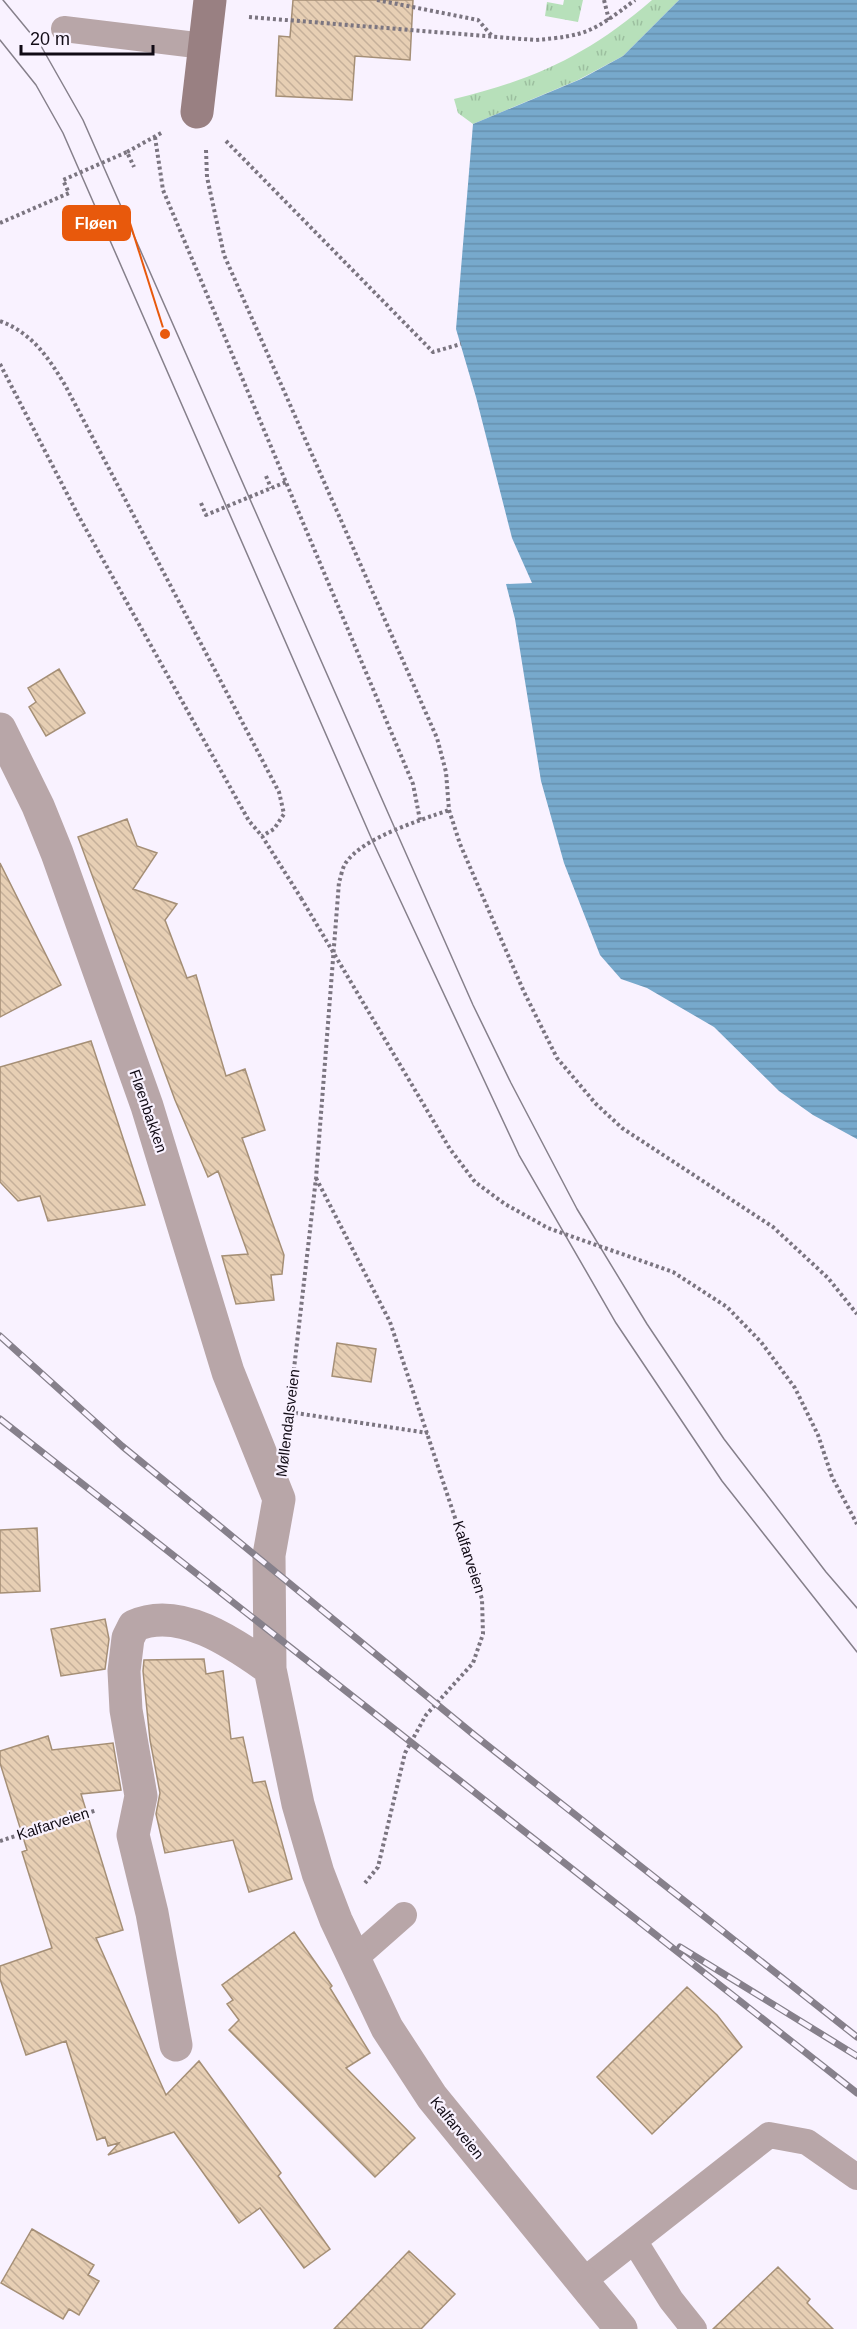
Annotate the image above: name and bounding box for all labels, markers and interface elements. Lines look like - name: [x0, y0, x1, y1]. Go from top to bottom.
- scale bar: [21, 18, 153, 56]
- text: 20 m: [30, 29, 70, 49]
- callout: Fløen: [63, 206, 130, 240]
- text: Fløen: [75, 215, 117, 232]
- street label: Fløenbakken: [126, 1067, 171, 1155]
- street label: Møllendalsveien: [272, 1368, 303, 1478]
- street label: Kalfarveien: [450, 1519, 489, 1595]
- street label: Kalfarveien: [15, 1804, 91, 1843]
- street label: Kalfarveien: [427, 2093, 488, 2162]

